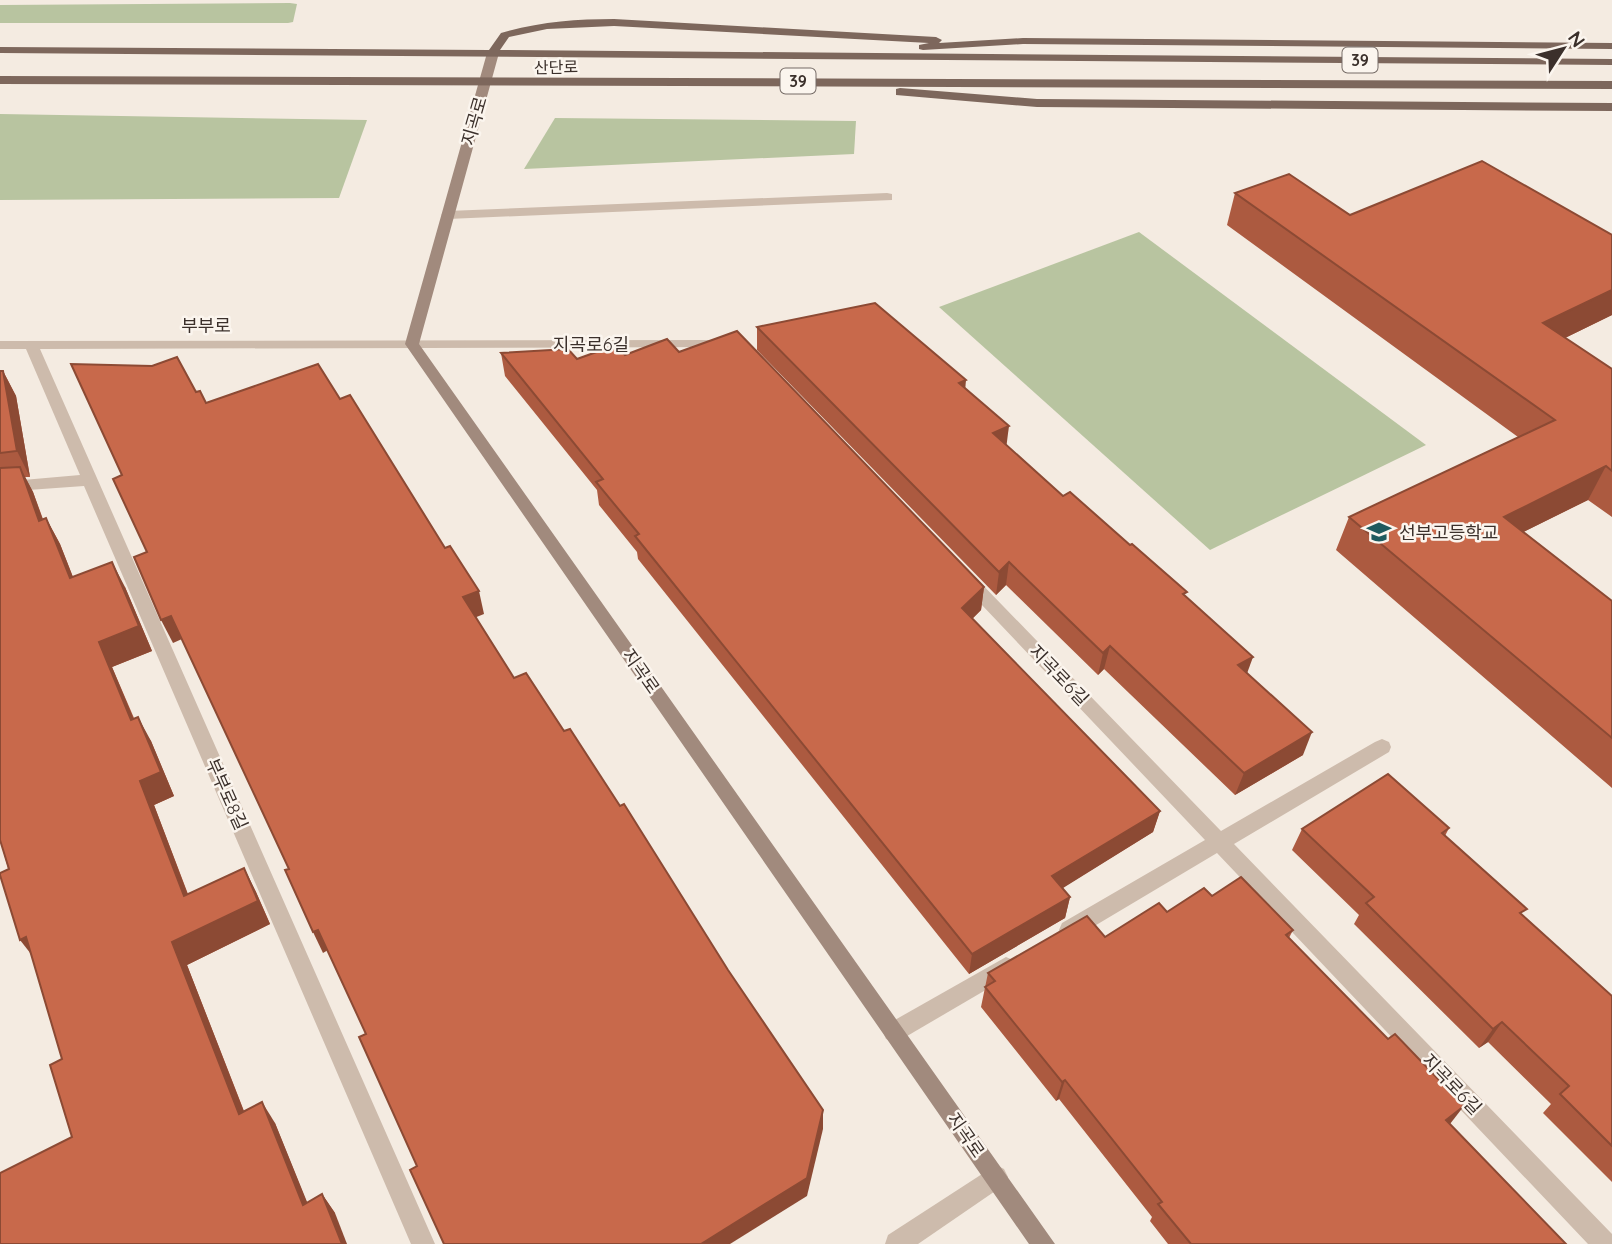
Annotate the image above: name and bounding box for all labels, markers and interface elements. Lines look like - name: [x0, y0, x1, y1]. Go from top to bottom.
- north arrow: [1528, 14, 1598, 84]
- text: N: [1563, 26, 1591, 52]
- road number: 39: [1342, 48, 1378, 72]
- street label: 산단로: [534, 57, 579, 77]
- road number: 39: [780, 68, 816, 94]
- street label: 지곡로: [456, 94, 492, 148]
- street label: 부부로: [181, 314, 231, 337]
- street label: 지곡로6길: [553, 333, 629, 356]
- school or university icon: 선부고등학교: [1365, 518, 1393, 546]
- place label: 선부고등학교: [1399, 521, 1498, 544]
- street label: 지곡로6길: [1024, 640, 1094, 710]
- street label: 지곡로: [617, 644, 665, 698]
- street label: 부부로8길: [201, 755, 253, 833]
- street label: 지곡로6길: [1417, 1049, 1487, 1119]
- street label: 지곡로: [942, 1108, 990, 1162]

